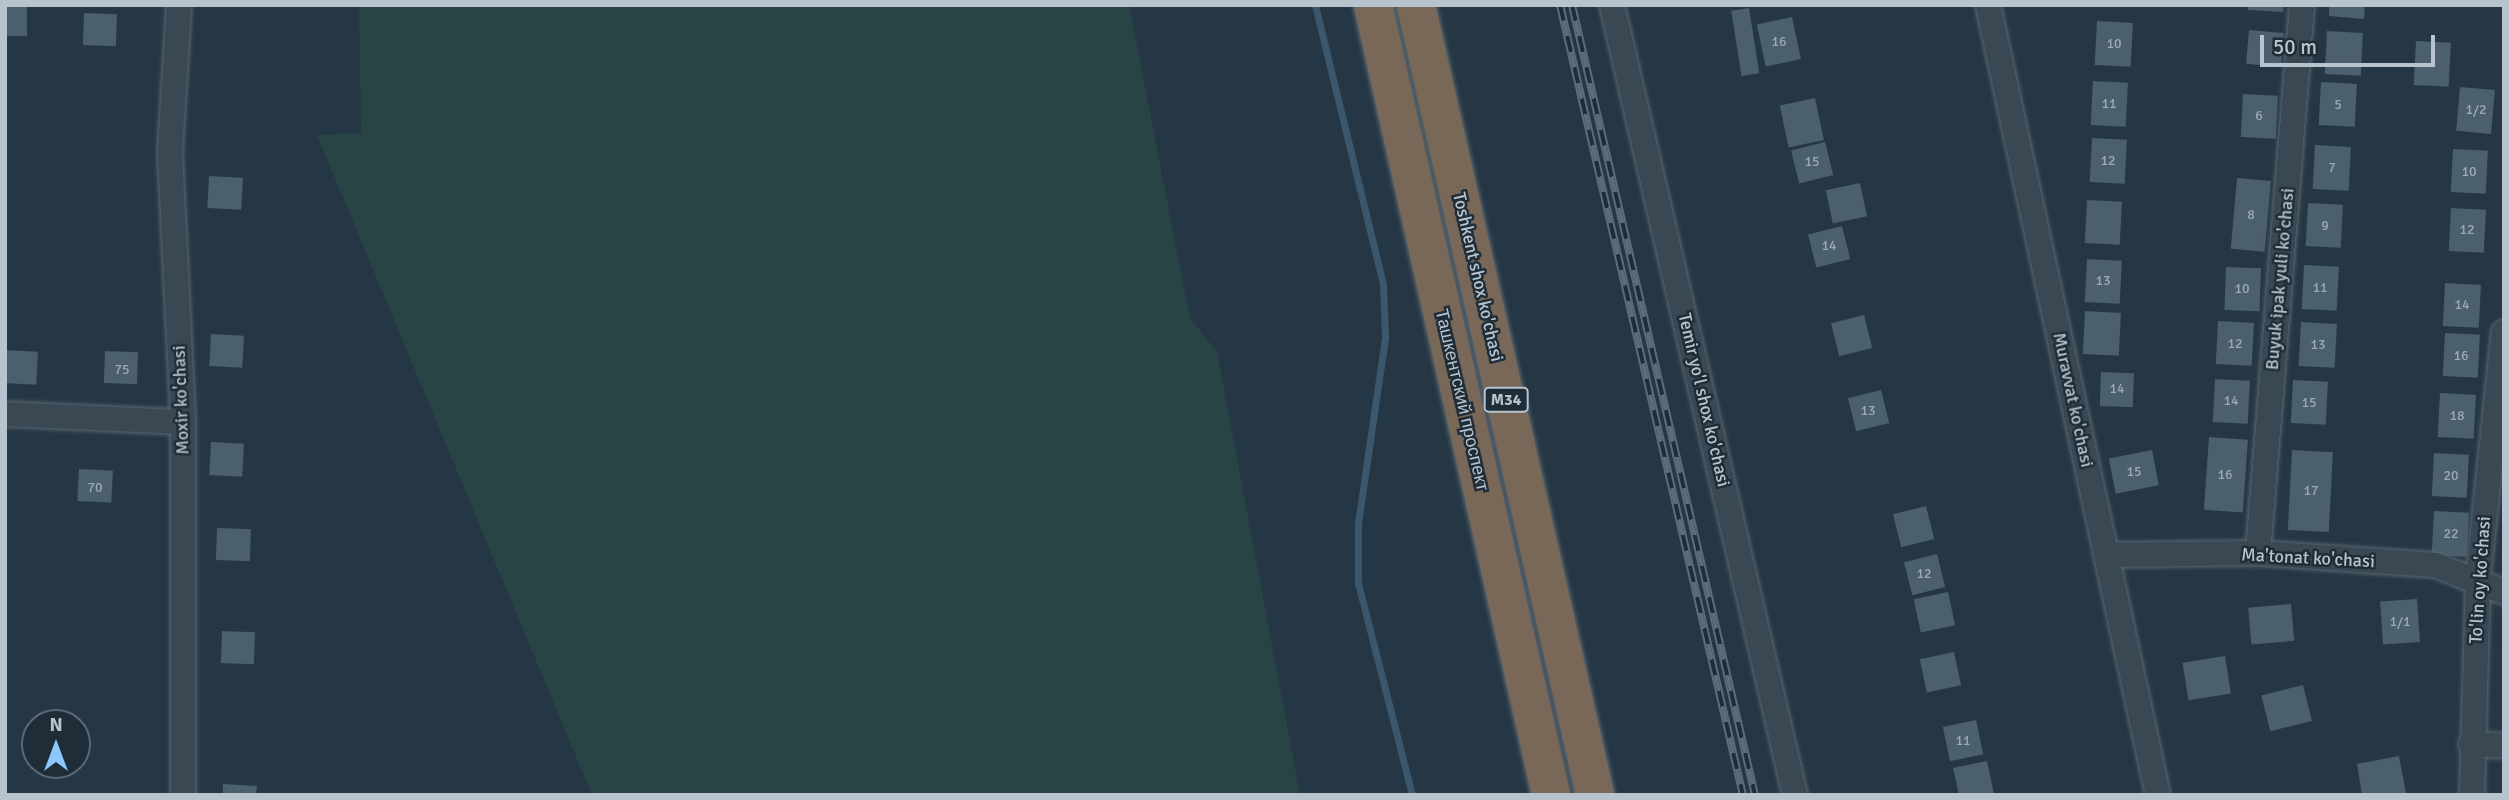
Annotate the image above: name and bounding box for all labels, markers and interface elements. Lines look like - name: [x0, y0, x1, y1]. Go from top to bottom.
- scale bar: [2264, 21, 2439, 65]
- house number: 16: [1771, 34, 1787, 50]
- text: 50 m: [2273, 34, 2317, 60]
- house number: 10: [2106, 36, 2122, 52]
- house number: 11: [2101, 96, 2117, 112]
- house number: 5: [2334, 97, 2342, 113]
- house number: 1/2: [2465, 102, 2487, 118]
- house number: 6: [2255, 108, 2263, 124]
- house number: 12: [2100, 153, 2116, 169]
- house number: 15: [1804, 154, 1820, 170]
- house number: 7: [2328, 160, 2336, 176]
- house number: 10: [2461, 164, 2477, 180]
- street label: Buyuk ipak yuli ko'chasi: [2261, 187, 2299, 371]
- street label: Toshkent shox ko'chasi: [1448, 190, 1508, 364]
- house number: 8: [2247, 207, 2255, 223]
- house number: 9: [2321, 218, 2329, 234]
- house number: 12: [2459, 222, 2475, 238]
- house number: 14: [1821, 238, 1837, 254]
- house number: 13: [2095, 273, 2111, 289]
- house number: 11: [2312, 280, 2328, 296]
- house number: 10: [2234, 281, 2250, 297]
- house number: 14: [2454, 297, 2470, 313]
- street label: Ташкентский проспект: [1431, 307, 1493, 493]
- street label: Temir yo'l shox ko'chasi: [1674, 311, 1734, 489]
- street label: Muravvat ko'chasi: [2048, 331, 2098, 469]
- house number: 12: [2227, 336, 2243, 352]
- house number: 13: [2310, 337, 2326, 353]
- street label: Moxir ko'chasi: [168, 345, 194, 455]
- house number: 16: [2453, 348, 2469, 364]
- house number: 75: [114, 362, 130, 378]
- house number: 14: [2109, 381, 2125, 397]
- road number: M34: [1483, 388, 1529, 412]
- house number: 14: [2223, 393, 2239, 409]
- house number: 15: [2301, 395, 2317, 411]
- house number: 13: [1860, 403, 1876, 419]
- house number: 18: [2449, 408, 2465, 424]
- house number: 15: [2126, 464, 2142, 480]
- house number: 16: [2217, 467, 2233, 483]
- house number: 20: [2443, 468, 2459, 484]
- house number: 70: [87, 480, 103, 496]
- house number: 17: [2303, 483, 2319, 499]
- street label: To'lin oy ko'chasi: [2465, 516, 2495, 644]
- house number: 22: [2443, 526, 2459, 542]
- street label: Ma'tonat ko'chasi: [2241, 544, 2375, 572]
- house number: 12: [1916, 566, 1932, 582]
- house number: 1/1: [2389, 614, 2411, 630]
- north arrow: [21, 709, 91, 779]
- text: N: [49, 713, 63, 737]
- house number: 11: [1955, 733, 1971, 749]

